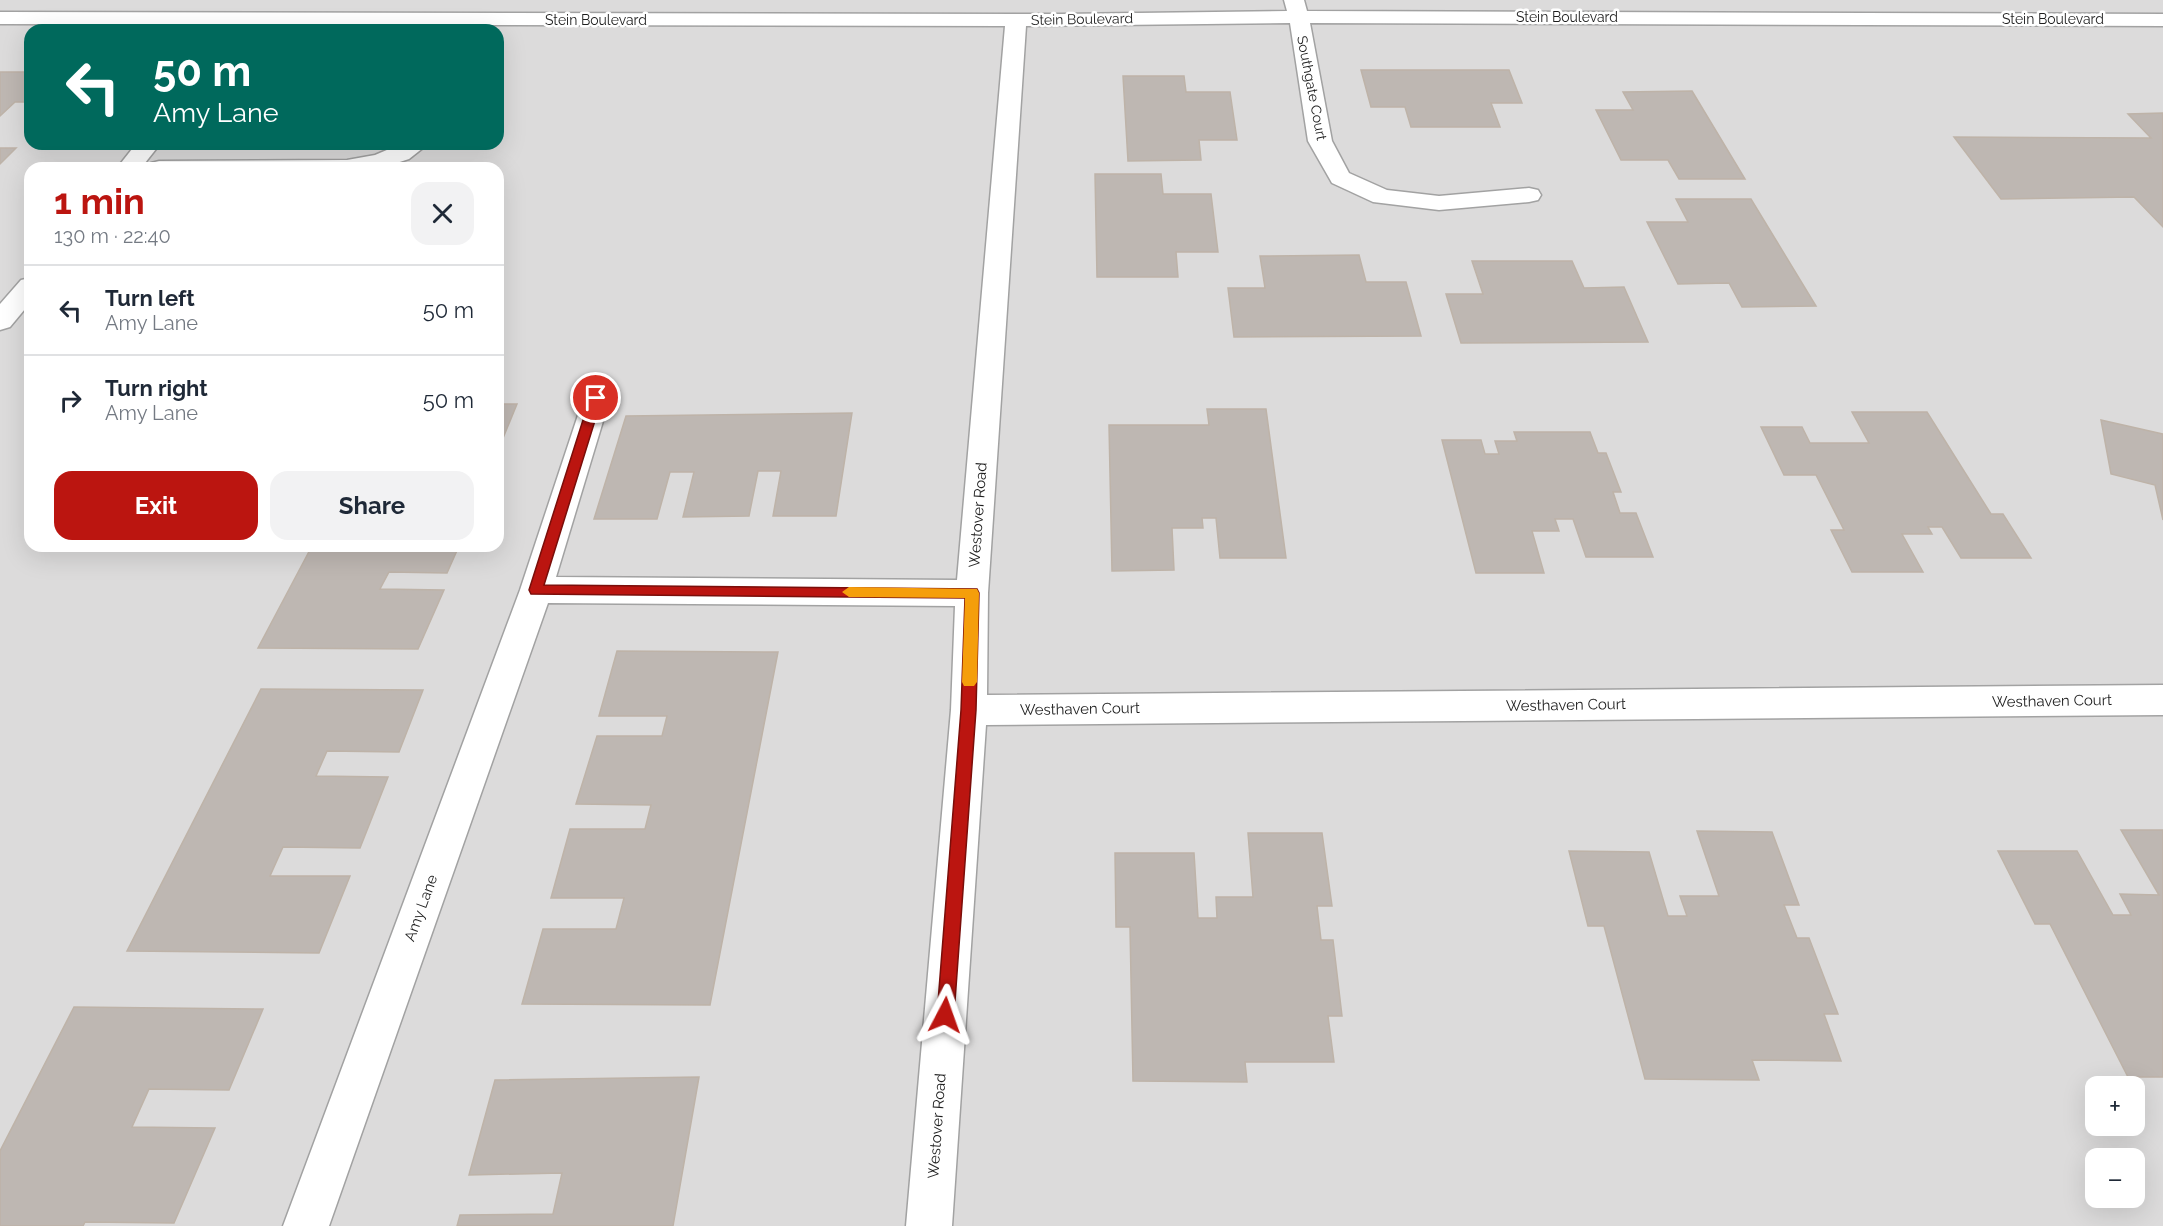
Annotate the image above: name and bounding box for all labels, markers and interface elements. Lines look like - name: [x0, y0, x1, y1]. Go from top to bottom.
- street label: Stein Boulevard: [1516, 9, 1618, 25]
- street label: Stein Boulevard: [1031, 10, 1133, 28]
- street label: Stein Boulevard: [2002, 11, 2104, 27]
- street label: Stein Boulevard: [545, 12, 647, 28]
- street label: Southgate Court: [1294, 34, 1330, 142]
- text: 50 m: [153, 47, 251, 96]
- icon: left: [54, 48, 132, 126]
- text: Amy Lane: [153, 97, 279, 128]
- text: 1 min: [54, 180, 145, 222]
- button: close: [411, 182, 474, 245]
- text: 130 m · 22:40: [54, 224, 171, 248]
- text: Turn left: [105, 285, 195, 311]
- icon: left: [54, 294, 87, 327]
- text: 50 m: [423, 297, 474, 323]
- text: Amy Lane: [105, 311, 198, 335]
- pin: [570, 372, 621, 423]
- text: Turn right: [105, 375, 208, 401]
- icon: arrive: [579, 381, 612, 414]
- icon: right: [54, 384, 87, 417]
- text: 50 m: [423, 387, 474, 413]
- text: Amy Lane: [105, 401, 198, 425]
- street label: Westover Road: [965, 462, 991, 568]
- button: Exit: [54, 471, 258, 540]
- button: Share: [270, 471, 474, 540]
- street label: Westhaven Court: [1992, 691, 2112, 711]
- street label: Westhaven Court: [1506, 695, 1626, 715]
- street label: Westhaven Court: [1020, 699, 1140, 719]
- street label: Amy Lane: [401, 872, 441, 944]
- position arrow: [913, 983, 977, 1047]
- street label: Westover Road: [924, 1073, 950, 1179]
- map controls: [2085, 1076, 2145, 1208]
- button: +: [2085, 1076, 2145, 1136]
- button: −: [2085, 1148, 2145, 1208]

